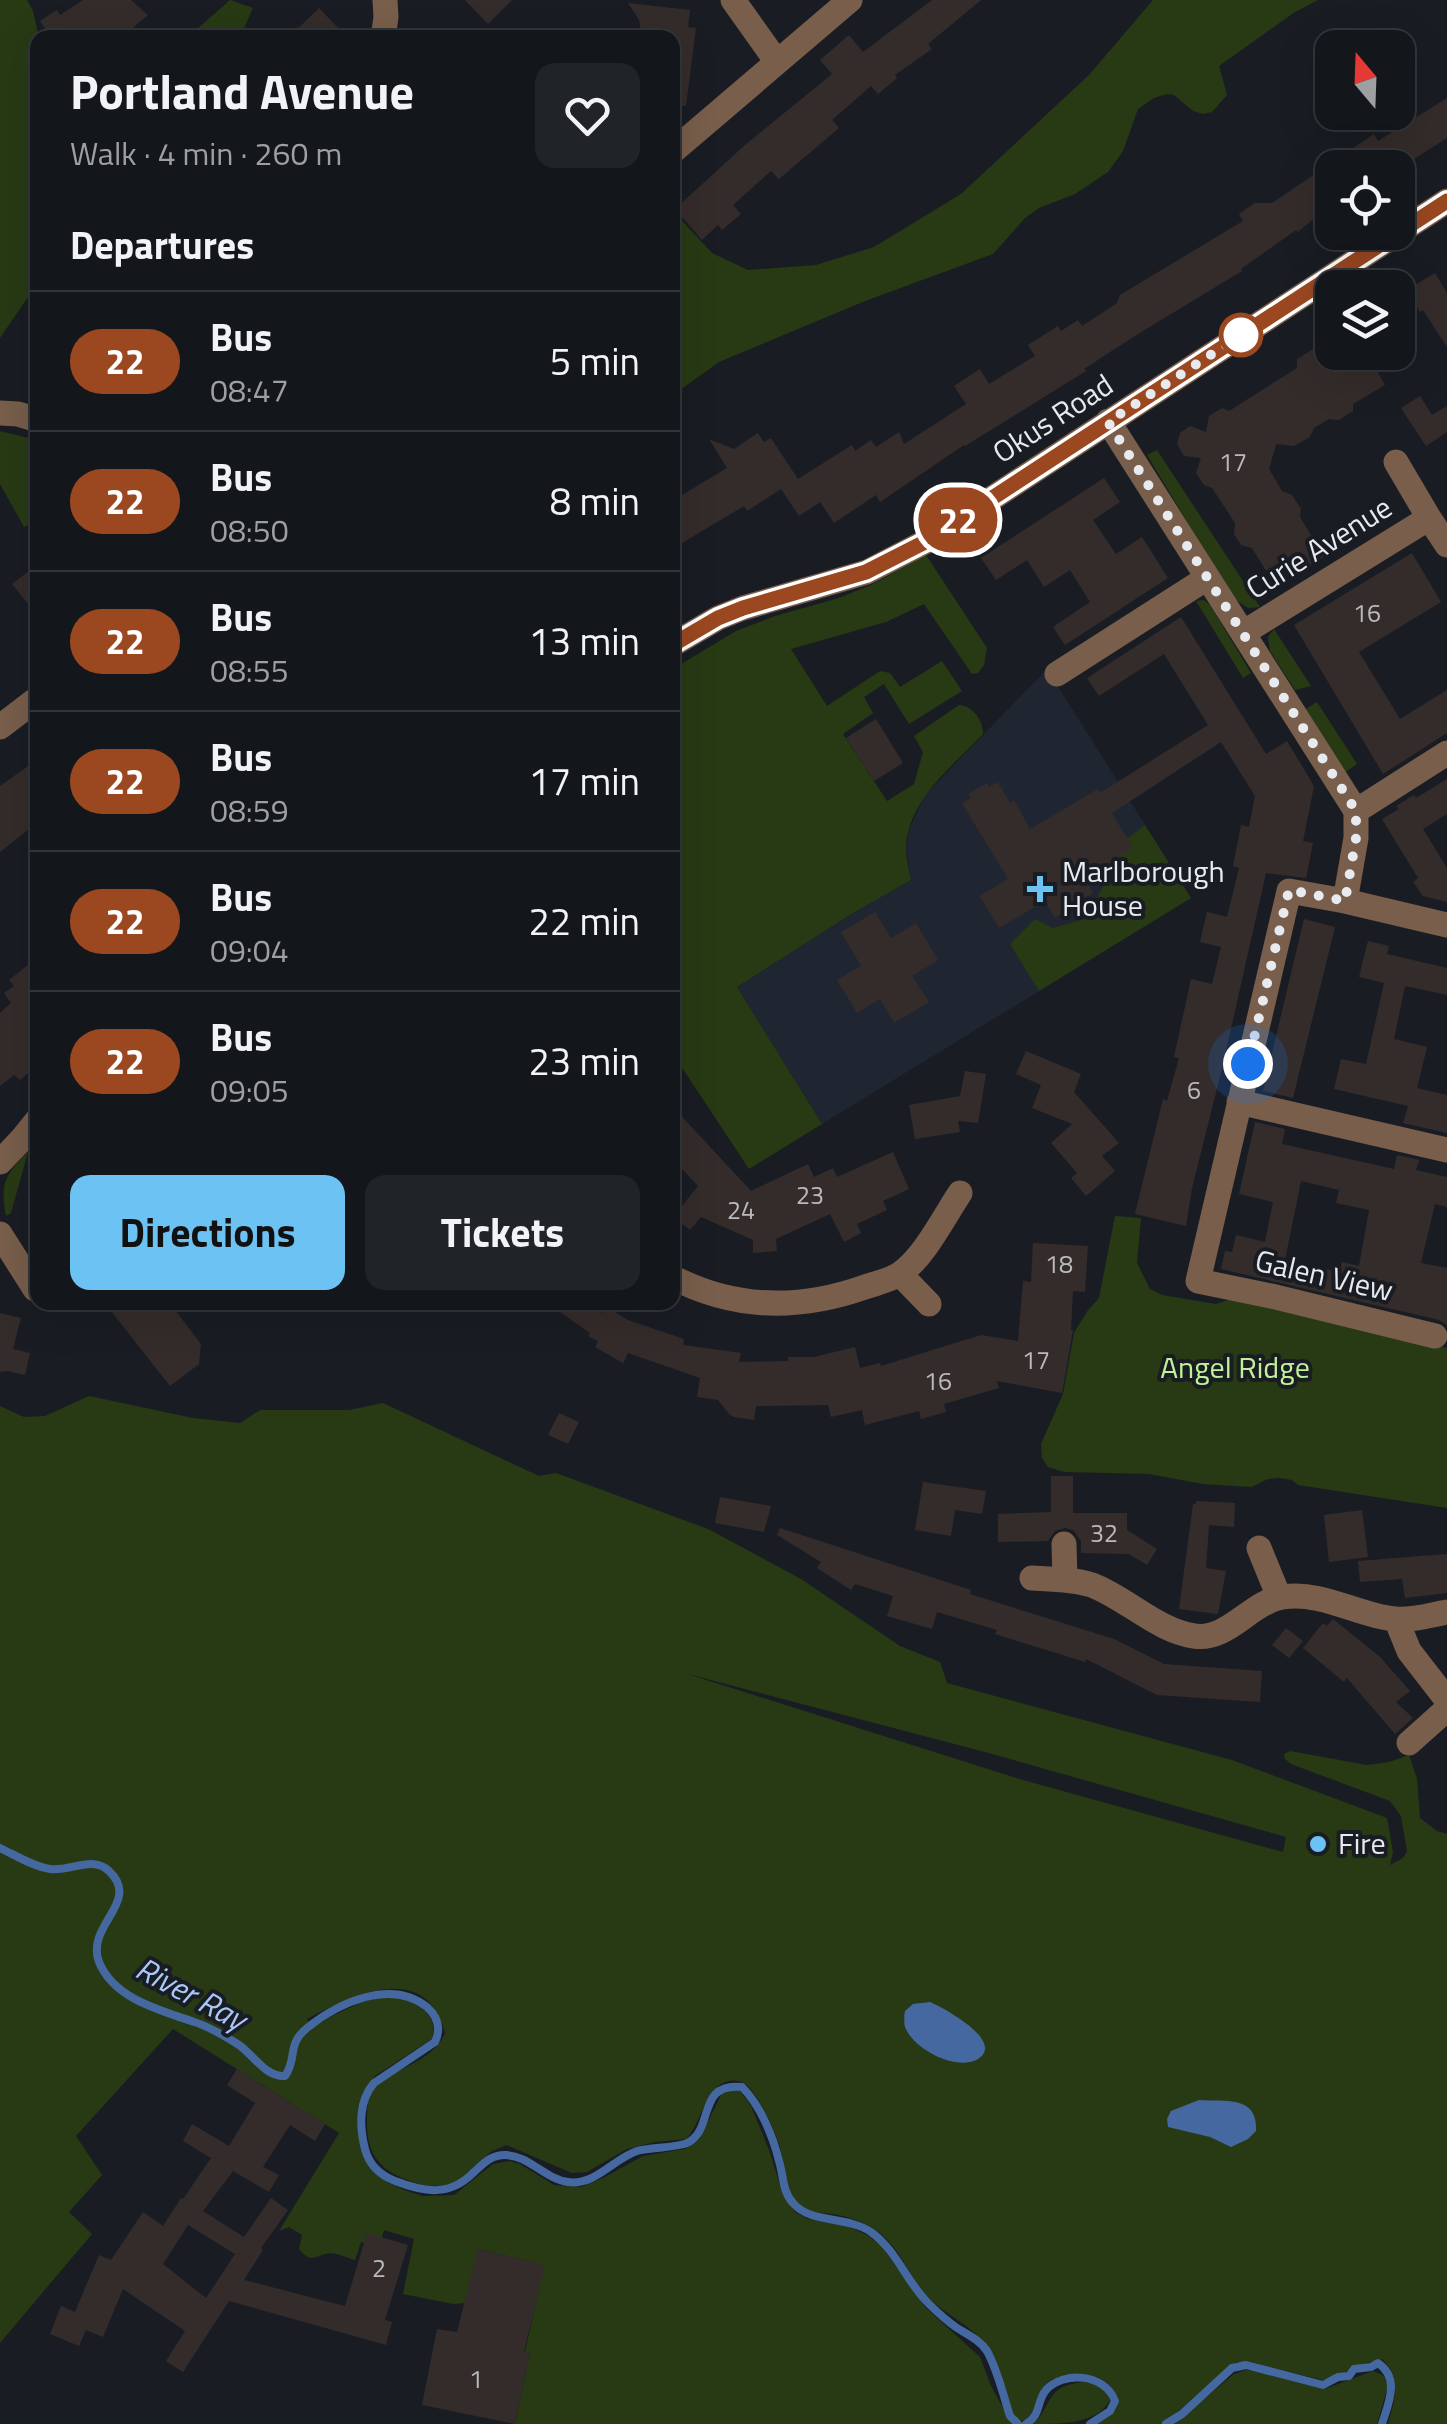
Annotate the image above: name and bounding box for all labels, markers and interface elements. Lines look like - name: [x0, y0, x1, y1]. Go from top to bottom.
- north arrow: [1315, 30, 1415, 130]
- map controls: [1315, 30, 1415, 370]
- text: Portland Avenue: [70, 55, 414, 128]
- button: heart: [535, 63, 640, 168]
- text: Walk · 4 min · 260 m: [70, 129, 342, 177]
- button: locate: [1315, 150, 1415, 250]
- text: Departures: [70, 216, 254, 274]
- button: layers: [1315, 270, 1415, 370]
- text: Bus: [210, 308, 272, 366]
- unlabelled marker: [1220, 314, 1262, 356]
- text: 5 min: [550, 332, 640, 390]
- text: 22: [105, 334, 145, 388]
- street label: Okus Road: [983, 362, 1122, 474]
- text: 08:47: [210, 366, 289, 414]
- house number: 17: [1219, 443, 1247, 481]
- text: Bus: [210, 448, 272, 506]
- text: 8 min: [550, 472, 640, 530]
- text: 22: [105, 474, 145, 528]
- street label: Curie Avenue: [1237, 484, 1400, 610]
- line badge: 22: [913, 488, 1003, 552]
- text: 22: [938, 493, 978, 547]
- text: 08:50: [210, 506, 289, 554]
- text: Bus: [210, 588, 272, 646]
- house number: 16: [1353, 594, 1381, 632]
- text: 13 min: [529, 612, 640, 670]
- text: 22: [105, 614, 145, 668]
- text: 08:55: [210, 646, 289, 694]
- text: Bus: [210, 728, 272, 786]
- text: 17 min: [529, 752, 640, 810]
- text: 22: [105, 754, 145, 808]
- text: 08:59: [210, 786, 289, 834]
- place label: Marlborough House: [1062, 848, 1225, 928]
- text: Bus: [210, 868, 272, 926]
- marker: Marlborough House: [1027, 876, 1053, 902]
- text: 22 min: [529, 892, 640, 950]
- text: 22: [105, 894, 145, 948]
- text: 09:04: [210, 926, 289, 974]
- text: Bus: [210, 1008, 272, 1066]
- text: 23 min: [529, 1032, 640, 1090]
- text: 22: [105, 1034, 145, 1088]
- your location: [1223, 1039, 1273, 1089]
- text: 09:05: [210, 1066, 289, 1114]
- house number: 6: [1187, 1071, 1201, 1109]
- button: Directions: [70, 1175, 345, 1290]
- button: Tickets: [365, 1175, 640, 1290]
- house number: 23: [796, 1176, 824, 1214]
- house number: 24: [727, 1191, 755, 1229]
- street label: Galen View: [1251, 1237, 1398, 1313]
- house number: 18: [1045, 1245, 1073, 1283]
- house number: 17: [1022, 1341, 1050, 1379]
- park label: Angel Ridge: [1160, 1344, 1310, 1390]
- house number: 16: [924, 1362, 952, 1400]
- house number: 32: [1090, 1514, 1118, 1552]
- place label: Fire: [1338, 1820, 1386, 1866]
- marker: Fire: [1307, 1833, 1329, 1855]
- water label: River Ray: [128, 1944, 258, 2044]
- house number: 2: [372, 2249, 386, 2287]
- house number: 1: [469, 2360, 483, 2398]

